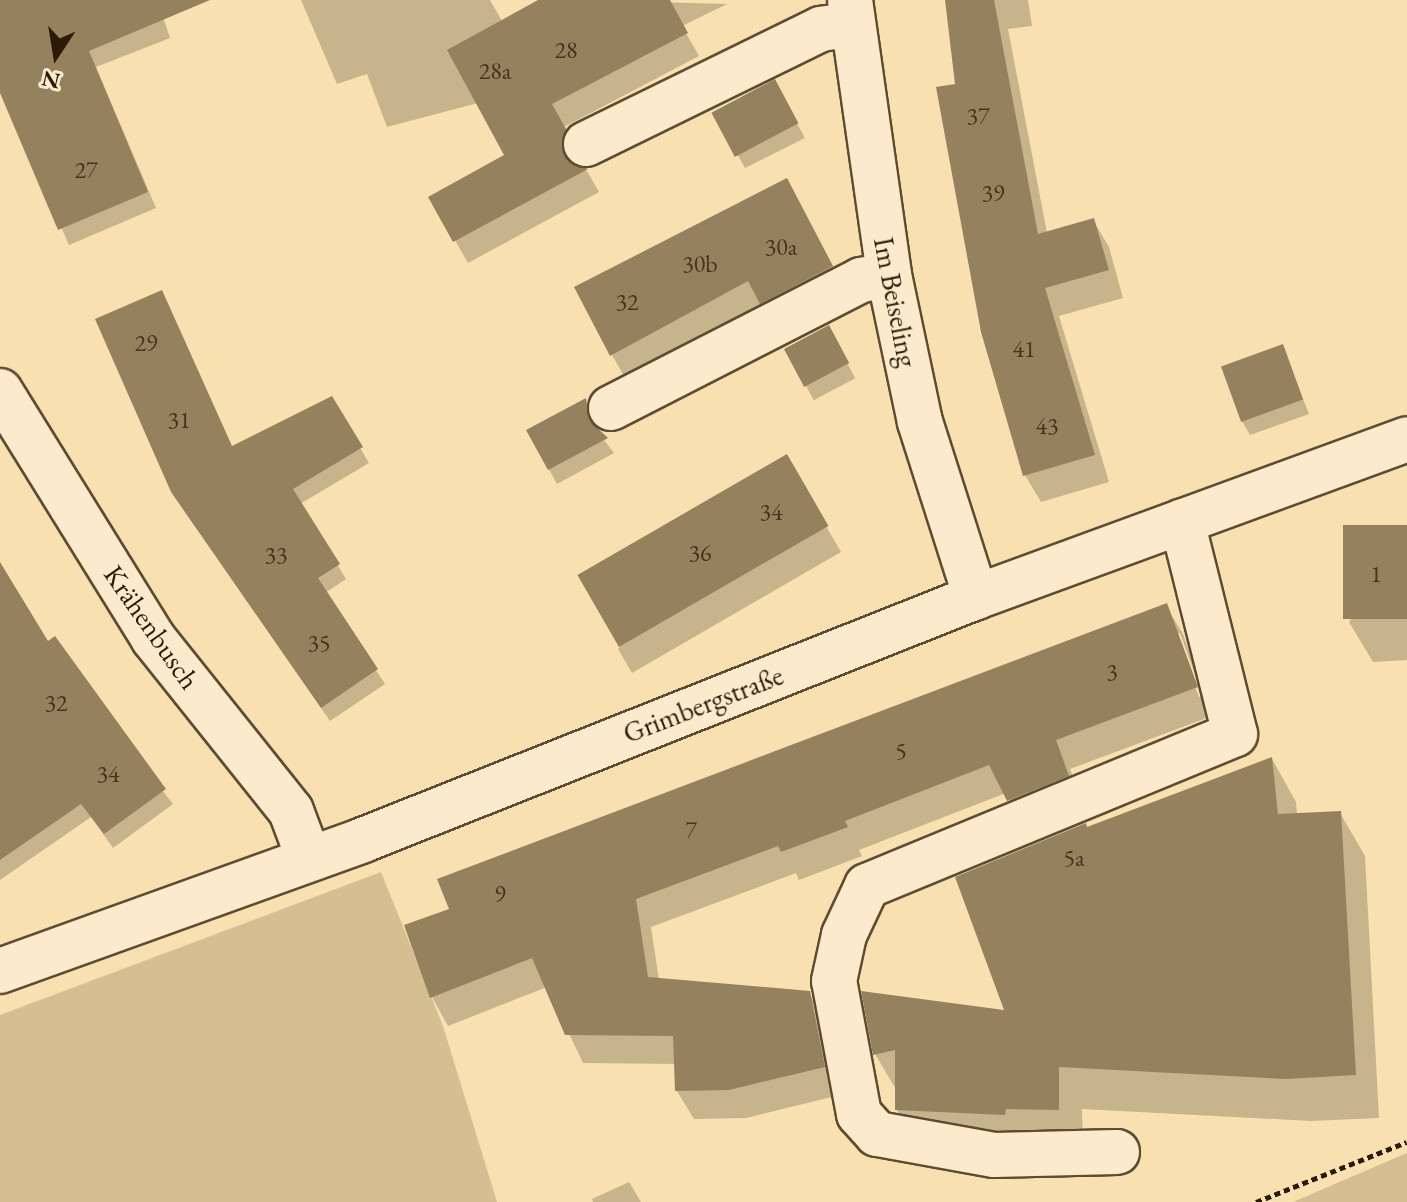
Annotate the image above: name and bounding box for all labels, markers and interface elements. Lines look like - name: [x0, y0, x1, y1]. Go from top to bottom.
- north arrow: [16, 16, 96, 96]
- house number: 28: [554, 36, 578, 64]
- house number: 28a: [479, 57, 511, 85]
- text: N: [39, 64, 63, 96]
- house number: 37: [966, 102, 990, 130]
- house number: 27: [74, 156, 98, 184]
- house number: 39: [981, 179, 1005, 207]
- house number: 30a: [765, 233, 797, 261]
- street label: Im Beiseling: [867, 234, 925, 370]
- house number: 30b: [682, 250, 718, 278]
- house number: 32: [615, 288, 639, 316]
- house number: 29: [134, 329, 158, 357]
- house number: 41: [1012, 335, 1036, 363]
- house number: 31: [167, 406, 191, 434]
- house number: 43: [1035, 412, 1059, 440]
- house number: 34: [759, 498, 783, 526]
- house number: 36: [688, 539, 712, 567]
- house number: 33: [264, 541, 288, 569]
- street label: Krähenbusch: [97, 558, 207, 696]
- house number: 1: [1370, 560, 1382, 588]
- house number: 35: [307, 629, 331, 657]
- street label: Grimbergstraße: [618, 658, 788, 750]
- house number: 3: [1106, 658, 1118, 686]
- house number: 32: [44, 689, 68, 717]
- house number: 5: [895, 737, 907, 765]
- house number: 34: [96, 760, 120, 788]
- house number: 7: [685, 816, 697, 844]
- house number: 5a: [1063, 844, 1085, 872]
- house number: 9: [494, 880, 506, 908]

